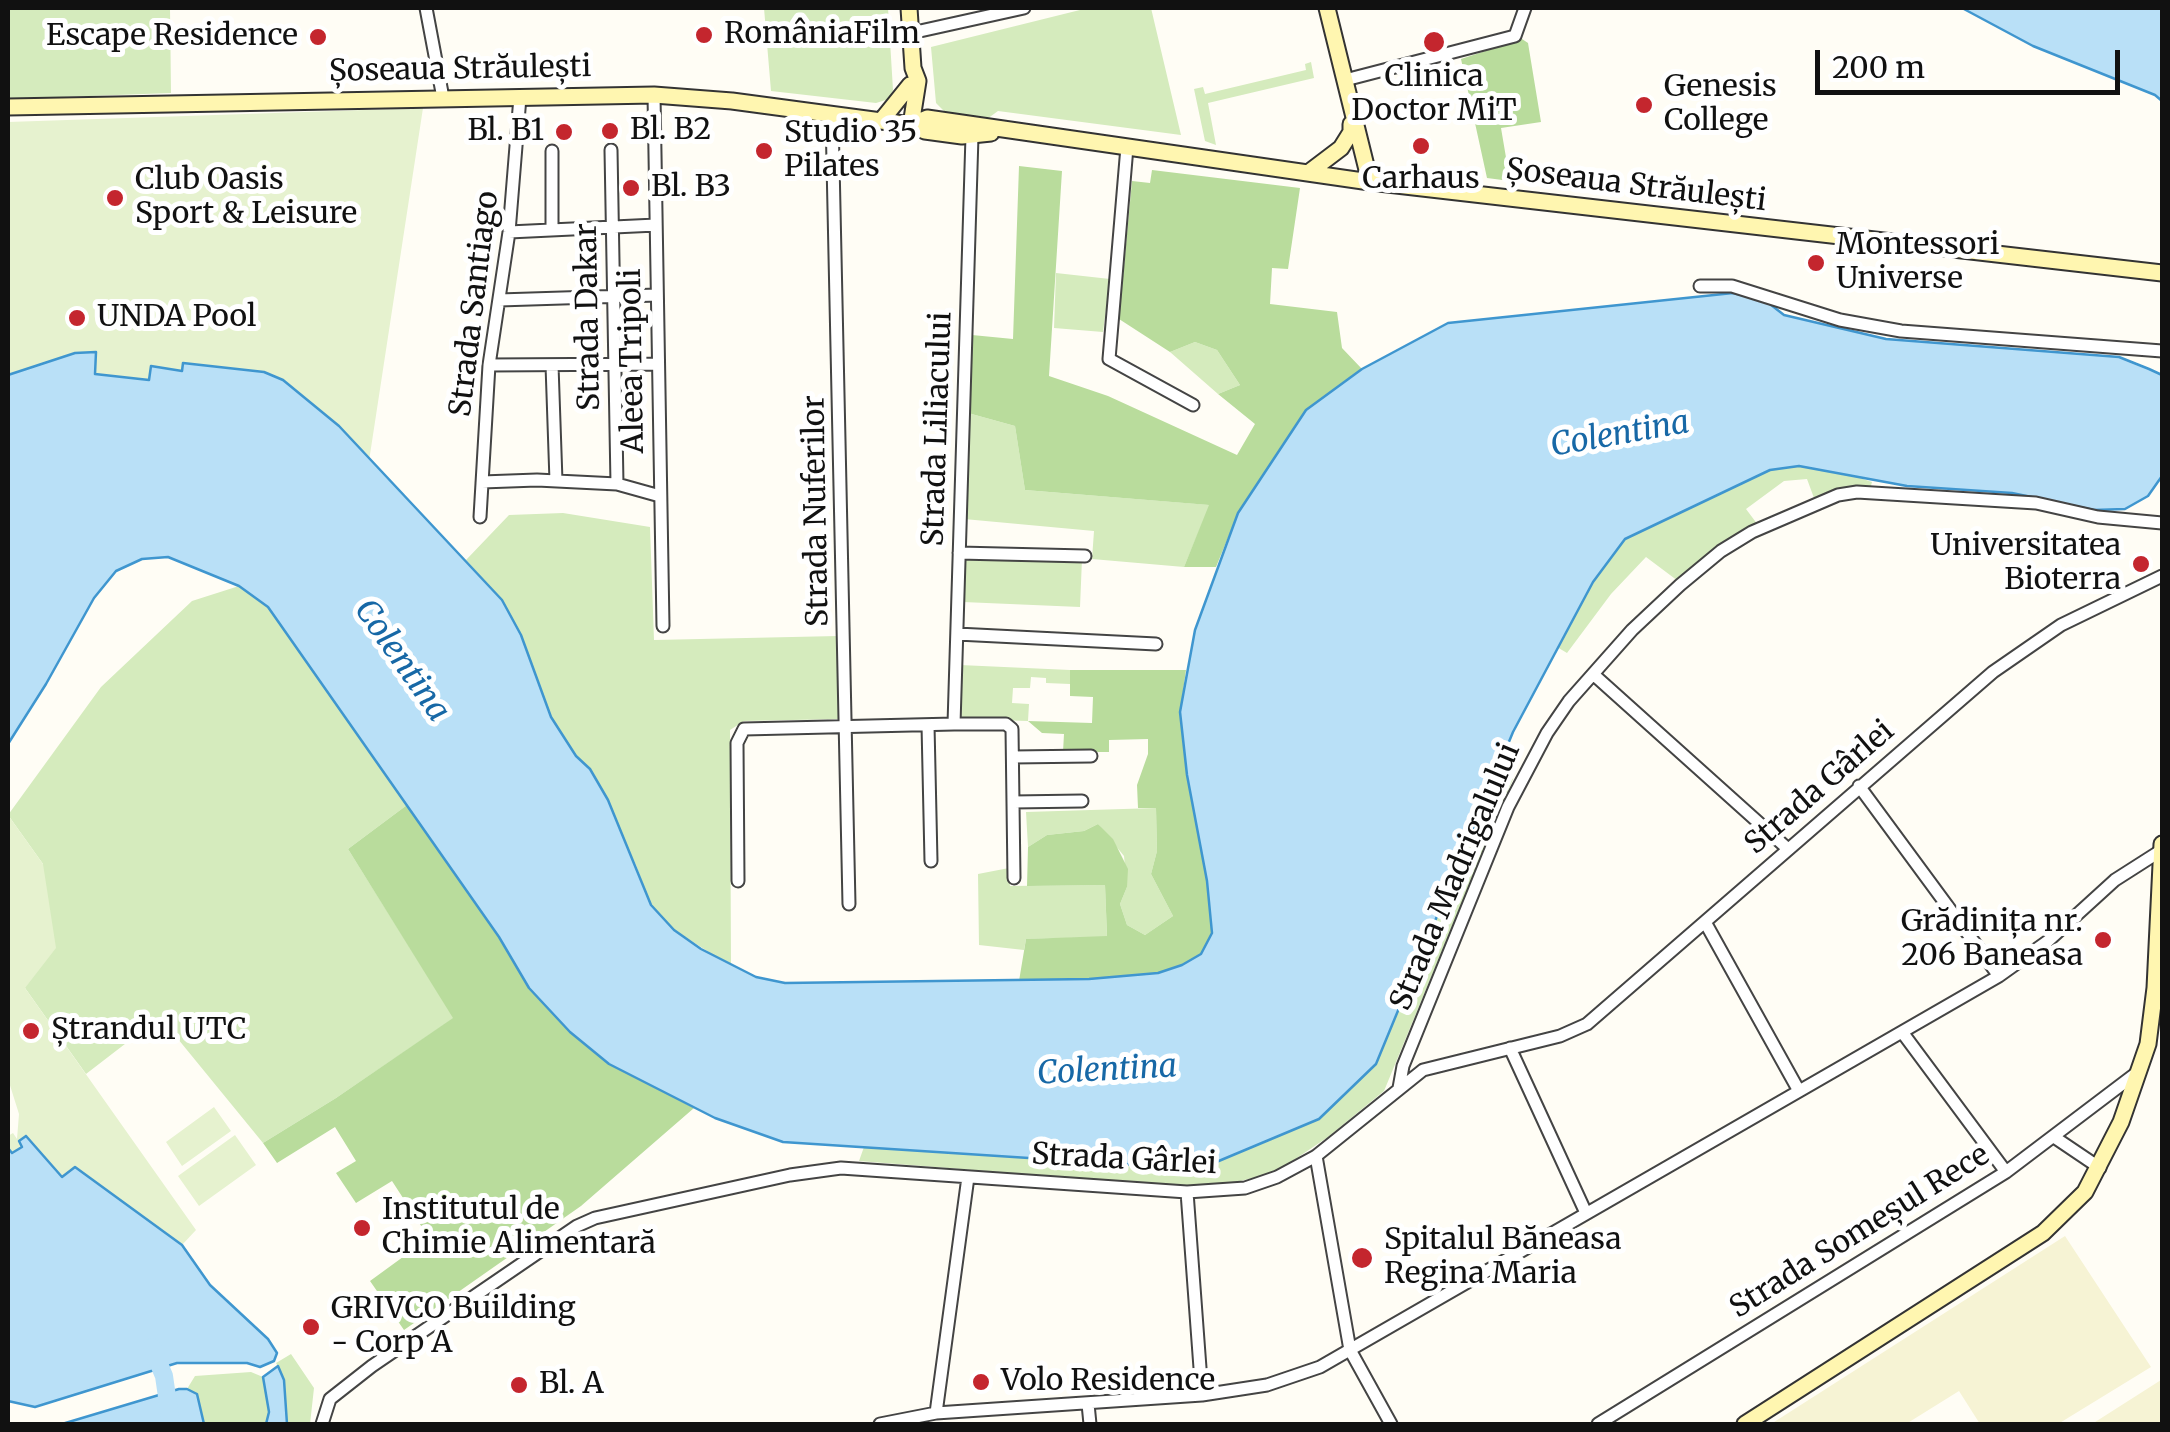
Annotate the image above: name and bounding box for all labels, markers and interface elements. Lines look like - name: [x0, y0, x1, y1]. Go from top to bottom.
- place label: RomâniaFilm: [724, 17, 920, 53]
- place label: Escape Residence: [46, 19, 298, 55]
- marker: RomâniaFilm: [693, 24, 715, 46]
- marker: Escape Residence: [307, 26, 329, 48]
- marker: Clinica Doctor MiT: [1421, 29, 1447, 55]
- scale bar: [1820, 30, 2125, 92]
- text: 200 m: [1832, 48, 1925, 86]
- street label: Șoseaua Străulești: [328, 50, 592, 90]
- place label: Clinica Doctor MiT: [1351, 60, 1517, 130]
- place label: Genesis College: [1664, 70, 1777, 140]
- marker: Genesis College: [1633, 94, 1655, 116]
- place label: Bl. B2: [630, 113, 711, 149]
- place label: Bl. B1: [467, 114, 544, 150]
- place label: Studio 35 Pilates: [784, 116, 917, 186]
- marker: Bl. B2: [599, 120, 621, 142]
- marker: Bl. B1: [553, 121, 575, 143]
- marker: Carhaus: [1410, 135, 1432, 157]
- marker: Studio 35 Pilates: [753, 140, 775, 162]
- street label: Șoseaua Străulești: [1504, 152, 1768, 220]
- place label: Carhaus: [1362, 162, 1480, 198]
- place label: Club Oasis Sport & Leisure: [135, 163, 357, 234]
- place label: Bl. B3: [651, 170, 731, 206]
- marker: Bl. B3: [620, 177, 642, 199]
- marker: Club Oasis Sport & Leisure: [104, 187, 126, 209]
- street label: Strada Santiago: [443, 189, 507, 419]
- street label: Strada Dakar: [569, 223, 609, 411]
- place label: Montessori Universe: [1836, 228, 1999, 298]
- marker: Montessori Universe: [1805, 252, 1827, 274]
- street label: Aleea Tripoli: [613, 268, 653, 454]
- place label: UNDA Pool: [97, 300, 256, 336]
- marker: UNDA Pool: [66, 307, 88, 329]
- street label: Strada Liliacului: [916, 311, 960, 547]
- street label: Strada Nuferilor: [797, 395, 837, 627]
- water label: Colentina: [1548, 404, 1692, 466]
- place label: Universitatea Bioterra: [1930, 529, 2121, 600]
- marker: Universitatea Bioterra: [2130, 553, 2152, 575]
- water label: Colentina: [345, 593, 457, 729]
- street label: Strada Gârlei: [1738, 714, 1902, 862]
- street label: Strada Madrigalului: [1383, 738, 1529, 1016]
- place label: Grădinița nr. 206 Baneasa: [1901, 905, 2083, 976]
- marker: Grădinița nr. 206 Baneasa: [2092, 929, 2114, 951]
- place label: Ștrandul UTC: [51, 1013, 246, 1049]
- marker: Ștrandul UTC: [20, 1020, 42, 1042]
- water label: Colentina: [1036, 1048, 1178, 1094]
- street label: Strada Gârlei: [1030, 1137, 1218, 1183]
- street label: Strada Someșul Rece: [1724, 1138, 1996, 1326]
- place label: Institutul de Chimie Alimentară: [382, 1193, 656, 1264]
- marker: Institutul de Chimie Alimentară: [351, 1217, 373, 1239]
- place label: Spitalul Băneasa Regina Maria: [1384, 1223, 1621, 1294]
- marker: Spitalul Băneasa Regina Maria: [1349, 1245, 1375, 1271]
- place label: GRIVCO Building - Corp A: [331, 1292, 576, 1362]
- marker: GRIVCO Building - Corp A: [300, 1316, 322, 1338]
- place label: Volo Residence: [1001, 1364, 1215, 1400]
- place label: Bl. A: [539, 1367, 604, 1403]
- marker: Volo Residence: [970, 1371, 992, 1393]
- marker: Bl. A: [508, 1374, 530, 1396]

